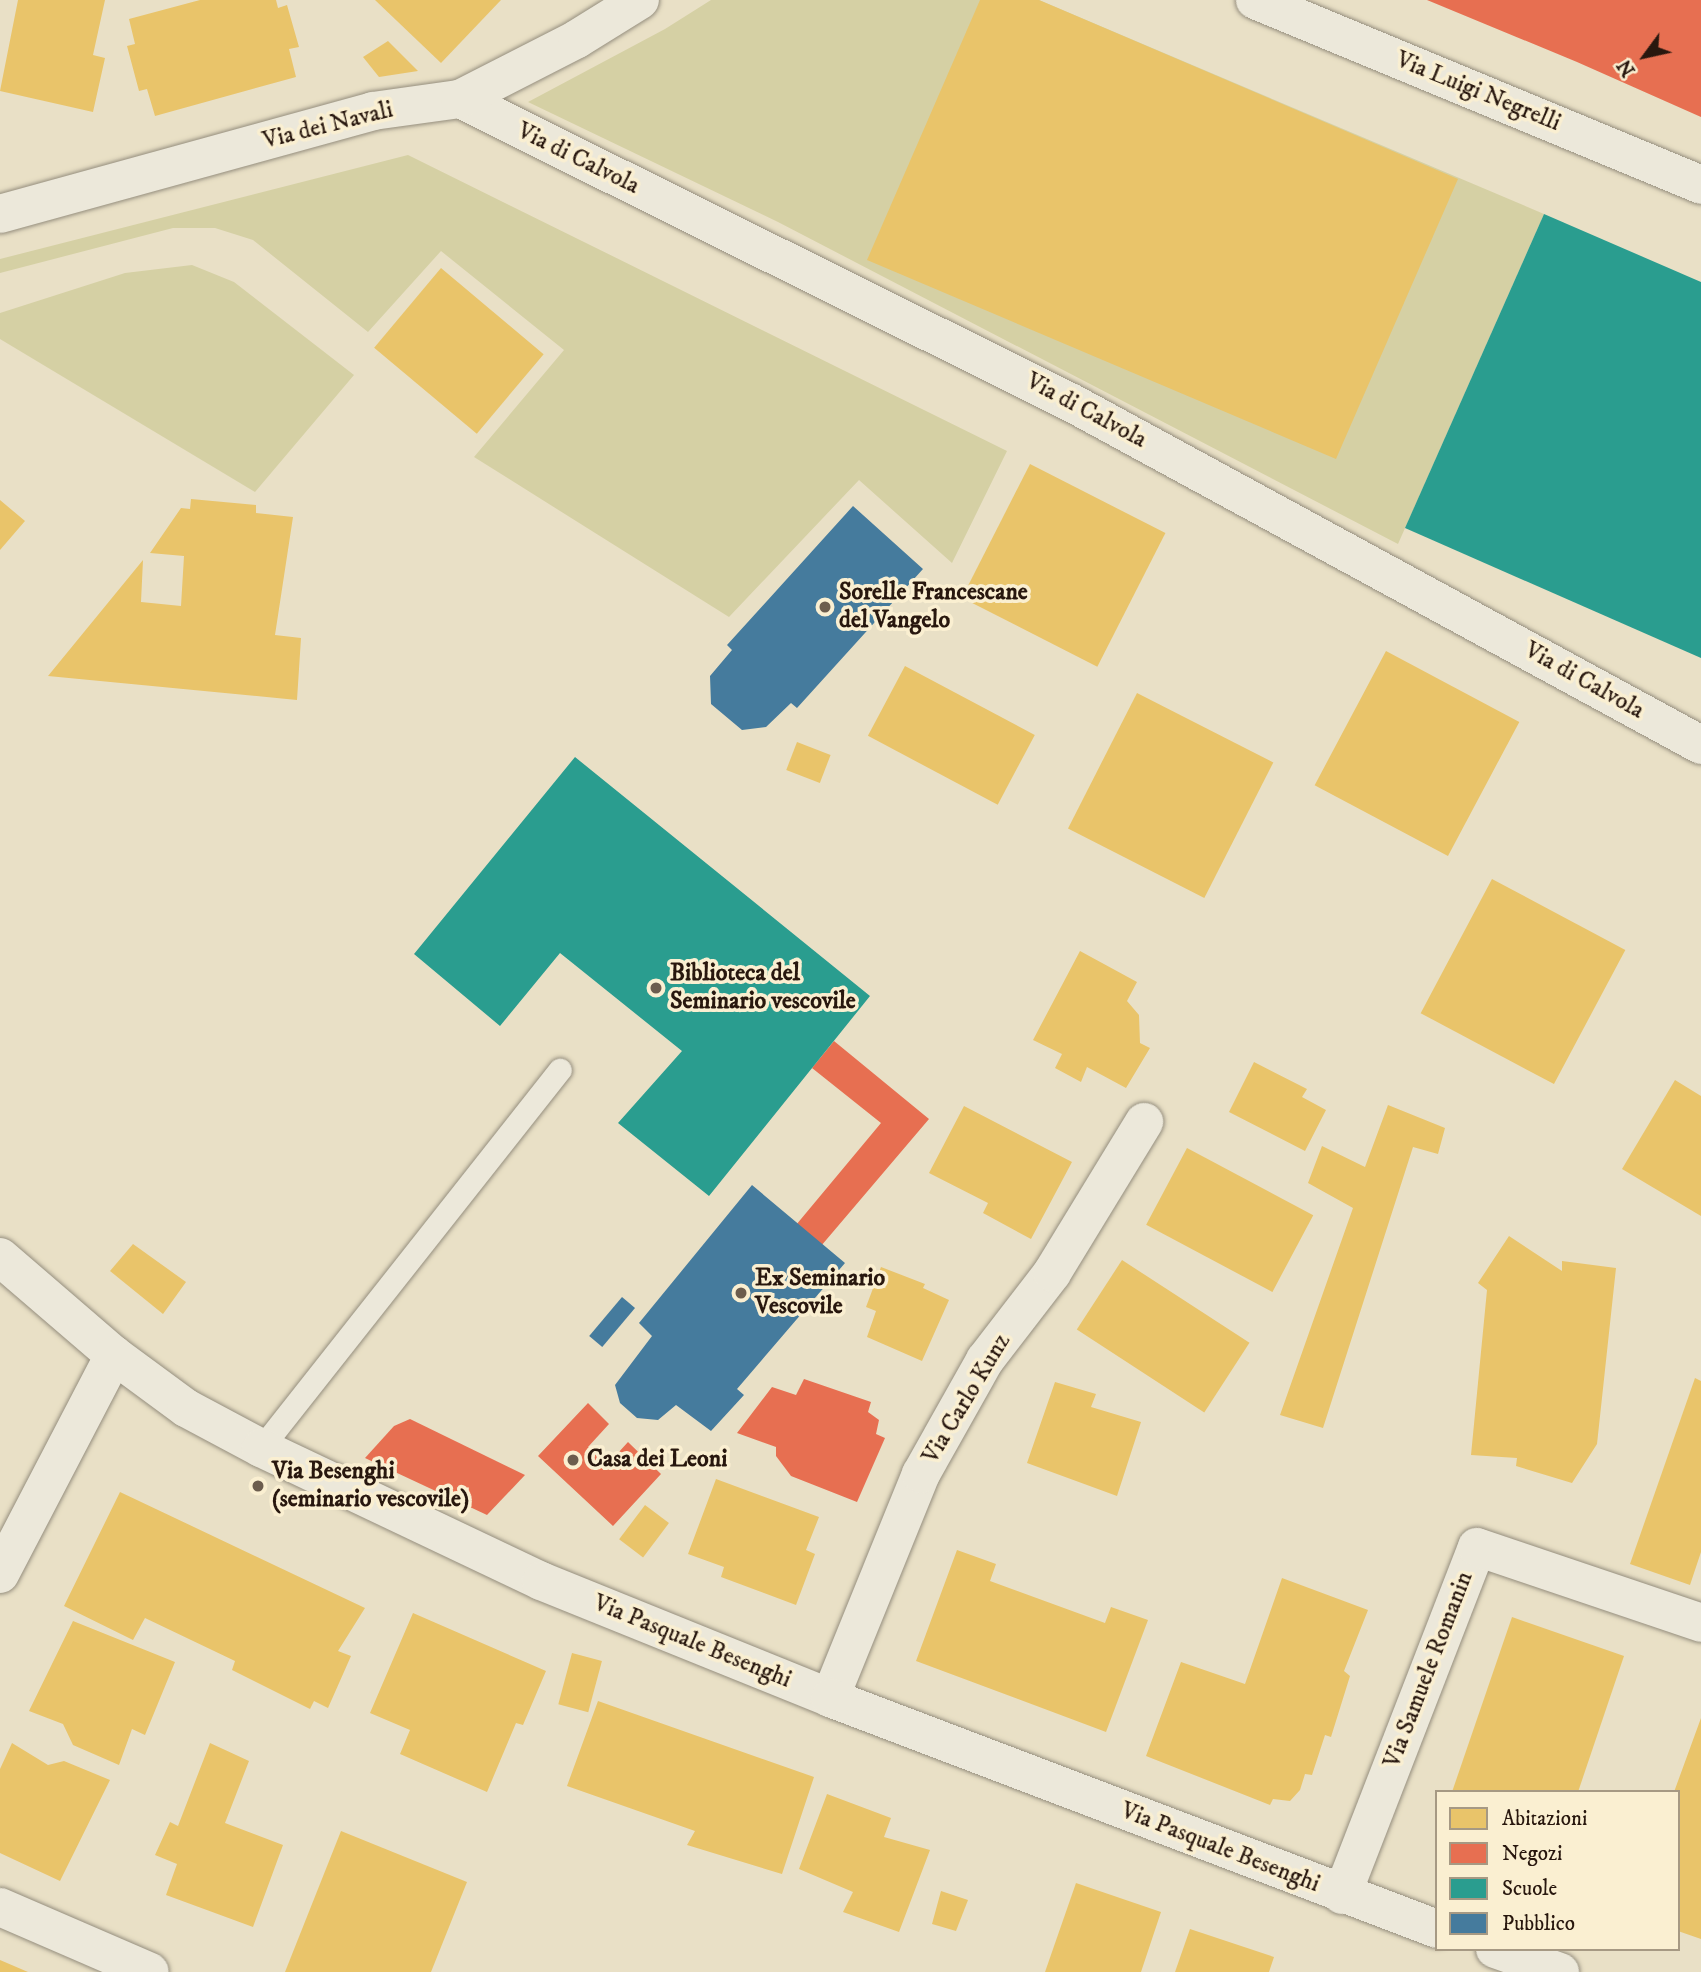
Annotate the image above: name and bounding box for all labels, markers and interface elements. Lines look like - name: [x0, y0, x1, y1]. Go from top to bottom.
- north arrow: [1610, 21, 1680, 91]
- street label: Via Luigi Negrelli: [1391, 46, 1565, 138]
- text: N: [1613, 55, 1641, 81]
- street label: Via dei Navali: [260, 96, 396, 156]
- street label: Via di Calvola: [512, 117, 644, 201]
- street label: Via di Calvola: [1021, 367, 1151, 455]
- place label: Sorelle Francescane del Vangelo: [839, 579, 1028, 635]
- marker: Sorelle Francescane del Vangelo: [817, 599, 833, 615]
- street label: Via di Calvola: [1519, 636, 1649, 726]
- place label: Biblioteca del Seminario vescovile: [670, 960, 856, 1016]
- marker: Biblioteca del Seminario vescovile: [648, 980, 664, 996]
- place label: Ex Seminario Vescovile: [755, 1265, 885, 1321]
- marker: Ex Seminario Vescovile: [733, 1285, 749, 1301]
- street label: Via Carlo Kunz: [917, 1329, 1017, 1469]
- place label: Casa dei Leoni: [587, 1446, 727, 1474]
- marker: Casa dei Leoni: [565, 1452, 581, 1468]
- place label: Via Besenghi (seminario vescovile): [272, 1458, 469, 1514]
- marker: Via Besenghi (seminario vescovile): [250, 1478, 266, 1494]
- street label: Via Samuele Romanin: [1378, 1568, 1480, 1772]
- street label: Via Pasquale Besenghi: [589, 1589, 795, 1695]
- legend: [1435, 1790, 1680, 1951]
- street label: Via Pasquale Besenghi: [1117, 1797, 1323, 1899]
- text: Abitazioni: [1502, 1806, 1587, 1832]
- text: Negozi: [1502, 1841, 1563, 1867]
- text: Scuole: [1502, 1876, 1557, 1902]
- text: Pubblico: [1502, 1911, 1575, 1937]

